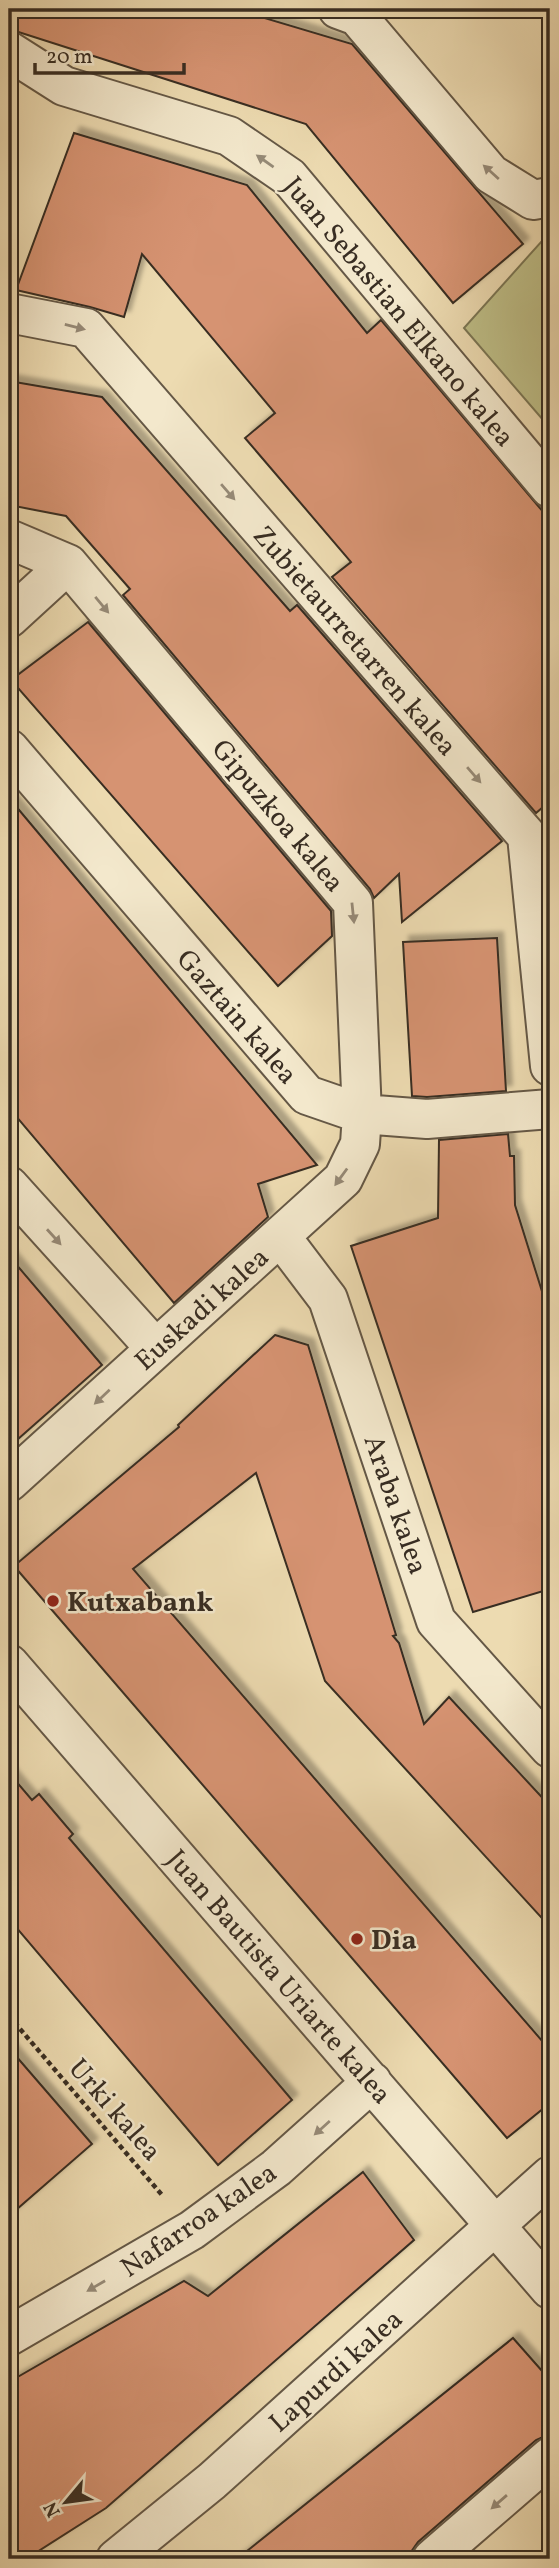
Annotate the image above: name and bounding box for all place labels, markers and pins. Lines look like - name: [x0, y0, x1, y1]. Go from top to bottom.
- place label: Kutxabank: [67, 1584, 214, 1623]
- marker: Kutxabank: [45, 1593, 61, 1609]
- place label: Dia: [371, 1922, 417, 1961]
- marker: Dia: [349, 1931, 365, 1947]

